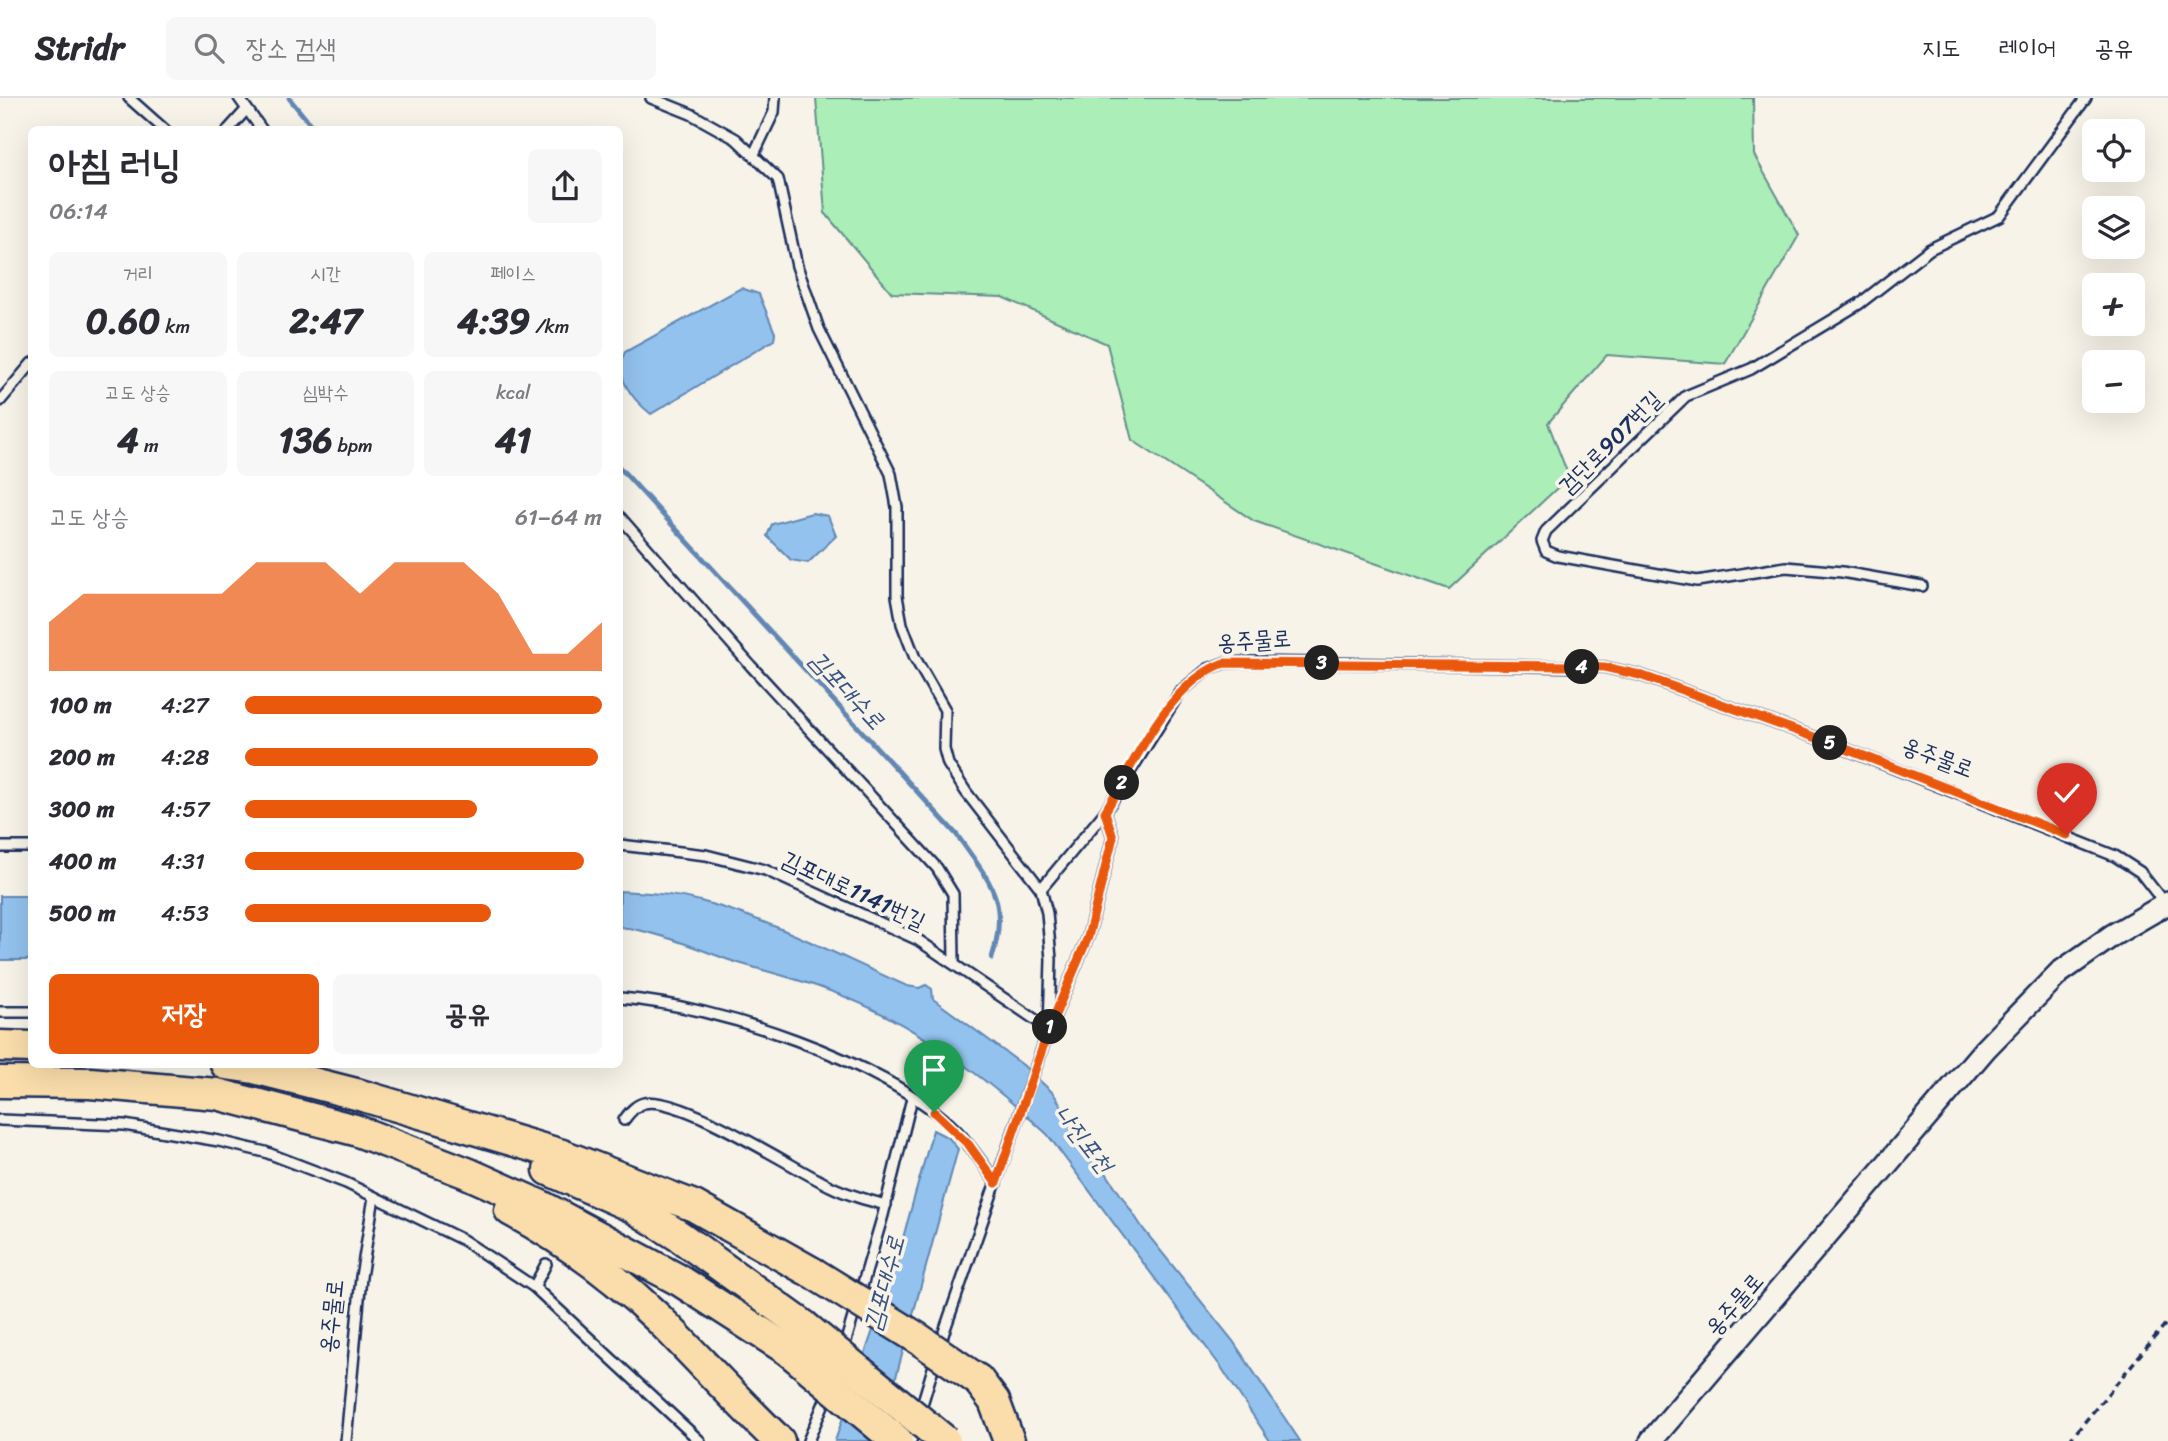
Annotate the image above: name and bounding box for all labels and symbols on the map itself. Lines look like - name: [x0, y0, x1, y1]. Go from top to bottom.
- street label: 검단로907번길: [1548, 380, 1672, 504]
- street label: 옹주물로: [1216, 617, 1292, 664]
- water label: 김포대수로: [799, 640, 895, 740]
- pin: 3: [1304, 646, 1340, 680]
- pin: 4: [1564, 650, 1600, 684]
- street label: 옹주물로: [1896, 725, 1980, 790]
- pin: 5: [1812, 726, 1848, 760]
- pin: [2037, 763, 2097, 835]
- pin: 2: [1104, 766, 1140, 800]
- street label: 김포대로1141번길: [775, 839, 933, 942]
- pin: 1: [1032, 1010, 1068, 1044]
- pin: [904, 1040, 964, 1112]
- water label: 나진포천: [1044, 1096, 1126, 1184]
- water label: 김포대수로: [851, 1231, 917, 1335]
- street label: 옹주물로: [1695, 1263, 1774, 1346]
- street label: 옹주물로: [307, 1277, 356, 1355]

